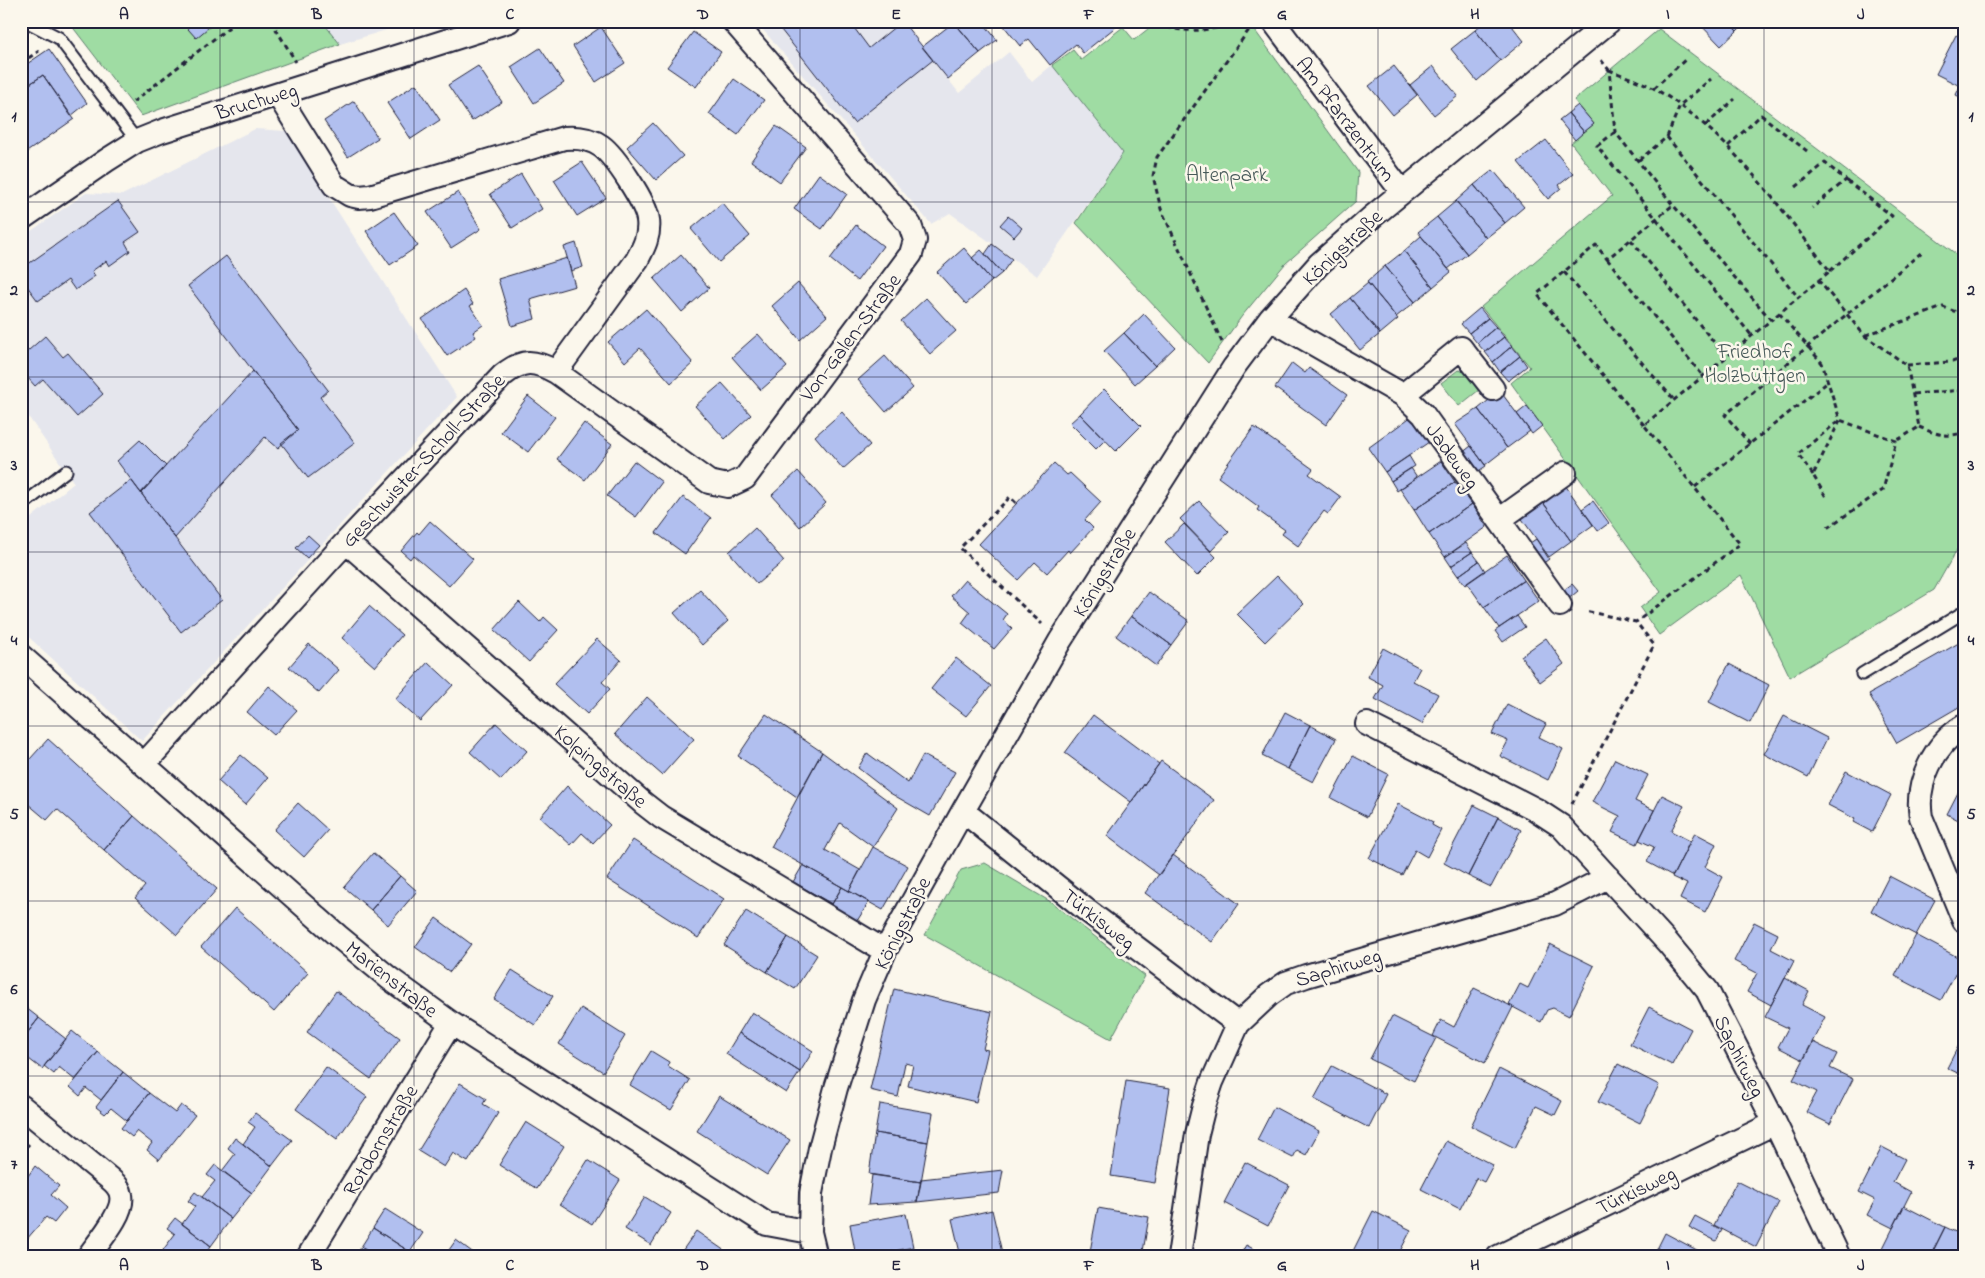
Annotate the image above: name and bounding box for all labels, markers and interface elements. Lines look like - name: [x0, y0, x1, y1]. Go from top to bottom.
- text: A: [119, 3, 129, 27]
- text: B: [311, 3, 323, 27]
- text: C: [506, 3, 515, 27]
- text: D: [696, 3, 709, 27]
- text: E: [891, 3, 901, 27]
- text: F: [1083, 3, 1095, 27]
- text: G: [1277, 3, 1287, 27]
- text: H: [1470, 3, 1480, 27]
- text: I: [1666, 3, 1670, 27]
- text: J: [1857, 3, 1865, 27]
- street label: Am Pfarrzentrum: [1287, 51, 1401, 189]
- street label: Bruchweg: [211, 76, 302, 132]
- text: 1: [11, 105, 17, 129]
- text: 1: [1968, 105, 1974, 129]
- park label: Altenpark: [1186, 161, 1269, 191]
- street label: Königstraße: [1296, 203, 1392, 295]
- street label: Von-Galen-Straße: [793, 267, 910, 409]
- text: 2: [9, 279, 18, 303]
- text: 2: [1966, 279, 1975, 303]
- park label: Friedhof Holzbüttgen: [1704, 338, 1806, 394]
- street label: Geschwister-Scholl-Straße: [336, 367, 514, 555]
- street label: Jadeweg: [1415, 418, 1486, 498]
- text: 3: [10, 454, 18, 478]
- text: 3: [1967, 454, 1975, 478]
- street label: Königstraße: [1066, 522, 1147, 625]
- text: 4: [10, 629, 18, 653]
- text: 4: [1967, 629, 1975, 653]
- street label: Kolpingstraße: [545, 718, 653, 818]
- text: 5: [9, 803, 19, 827]
- text: 5: [1966, 803, 1976, 827]
- street label: Königstraße: [868, 872, 942, 976]
- street label: Türkisweg: [1054, 882, 1141, 960]
- street label: Marienstraße: [338, 935, 444, 1027]
- street label: Saphirweg: [1292, 942, 1386, 998]
- text: 6: [9, 978, 18, 1002]
- text: 6: [1966, 978, 1975, 1002]
- street label: Saphirweg: [1703, 1011, 1772, 1104]
- street label: Rotdornstraße: [337, 1079, 427, 1202]
- text: 7: [11, 1153, 18, 1177]
- text: 7: [1968, 1153, 1975, 1177]
- street label: Türkisweg: [1592, 1160, 1683, 1226]
- text: A: [119, 1254, 129, 1278]
- text: B: [311, 1254, 323, 1278]
- text: C: [506, 1254, 515, 1278]
- text: D: [696, 1254, 709, 1278]
- text: E: [891, 1254, 901, 1278]
- text: F: [1083, 1254, 1095, 1278]
- text: G: [1277, 1254, 1287, 1278]
- text: H: [1470, 1254, 1480, 1278]
- text: I: [1666, 1254, 1670, 1278]
- text: J: [1857, 1254, 1865, 1278]

